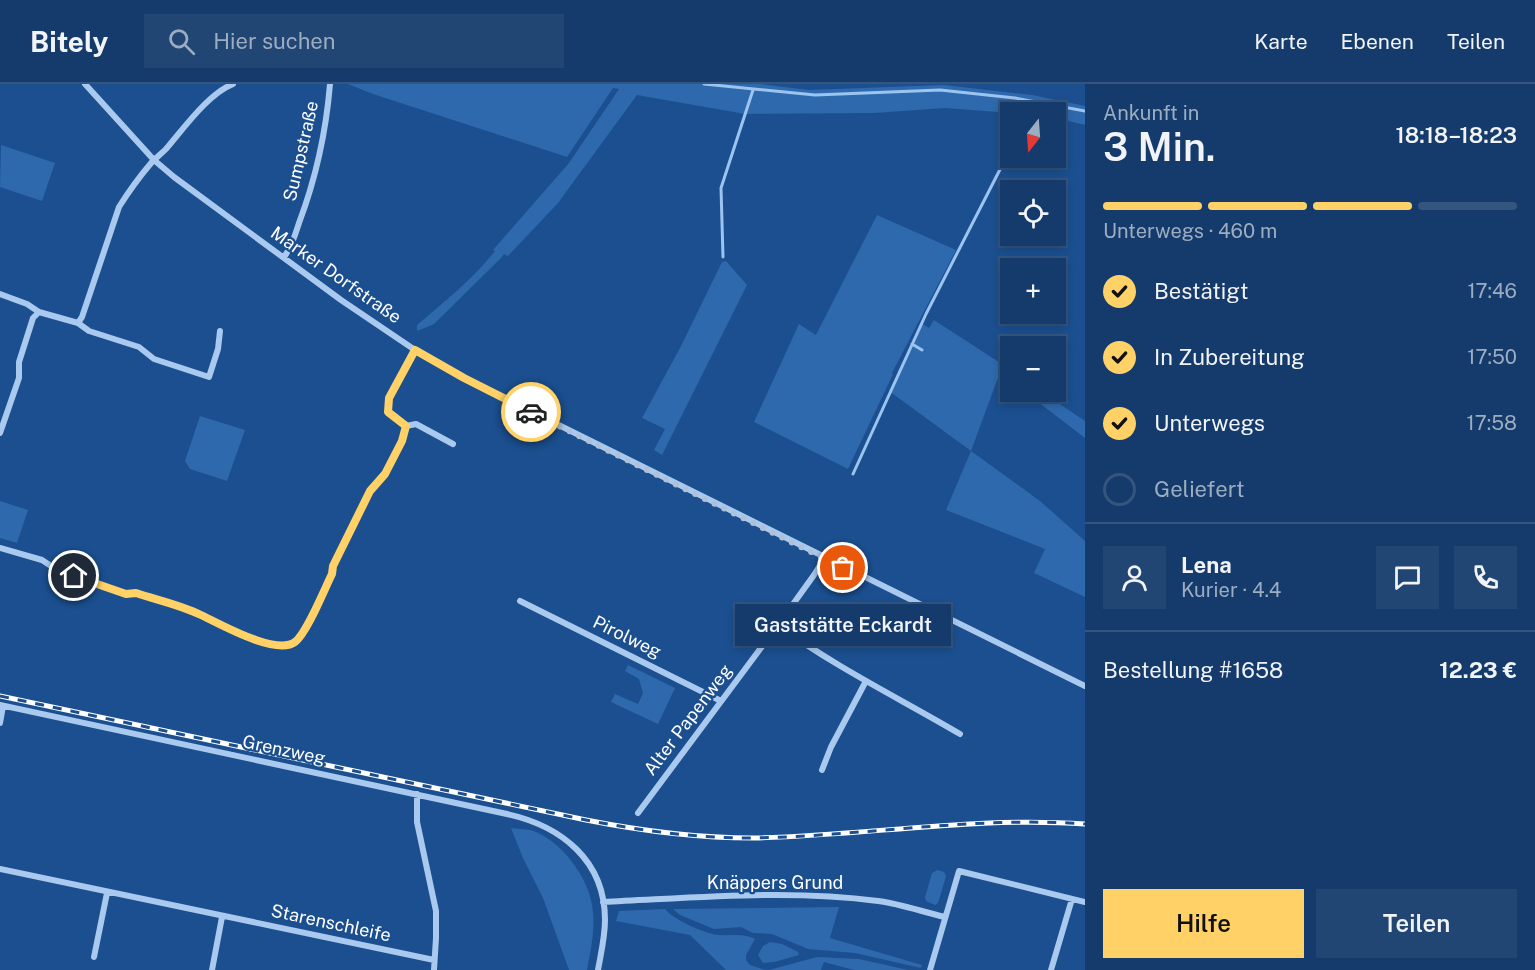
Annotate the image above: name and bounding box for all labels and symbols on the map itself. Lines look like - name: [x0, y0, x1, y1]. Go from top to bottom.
- street label: Sumpstraße: [279, 99, 322, 203]
- north arrow: [1000, 102, 1066, 168]
- street label: Marker Dorfstraße: [267, 222, 406, 327]
- courier: [501, 382, 561, 442]
- pin: [817, 542, 868, 593]
- pin: [48, 550, 99, 601]
- callout: Gaststätte Eckardt: [735, 604, 951, 646]
- street label: Pirolweg: [590, 611, 665, 662]
- street label: Alter Papenweg: [639, 660, 736, 779]
- street label: Grenzweg: [241, 730, 328, 769]
- street label: Knäppers Grund: [707, 872, 843, 893]
- street label: Starenschleife: [269, 900, 393, 945]

